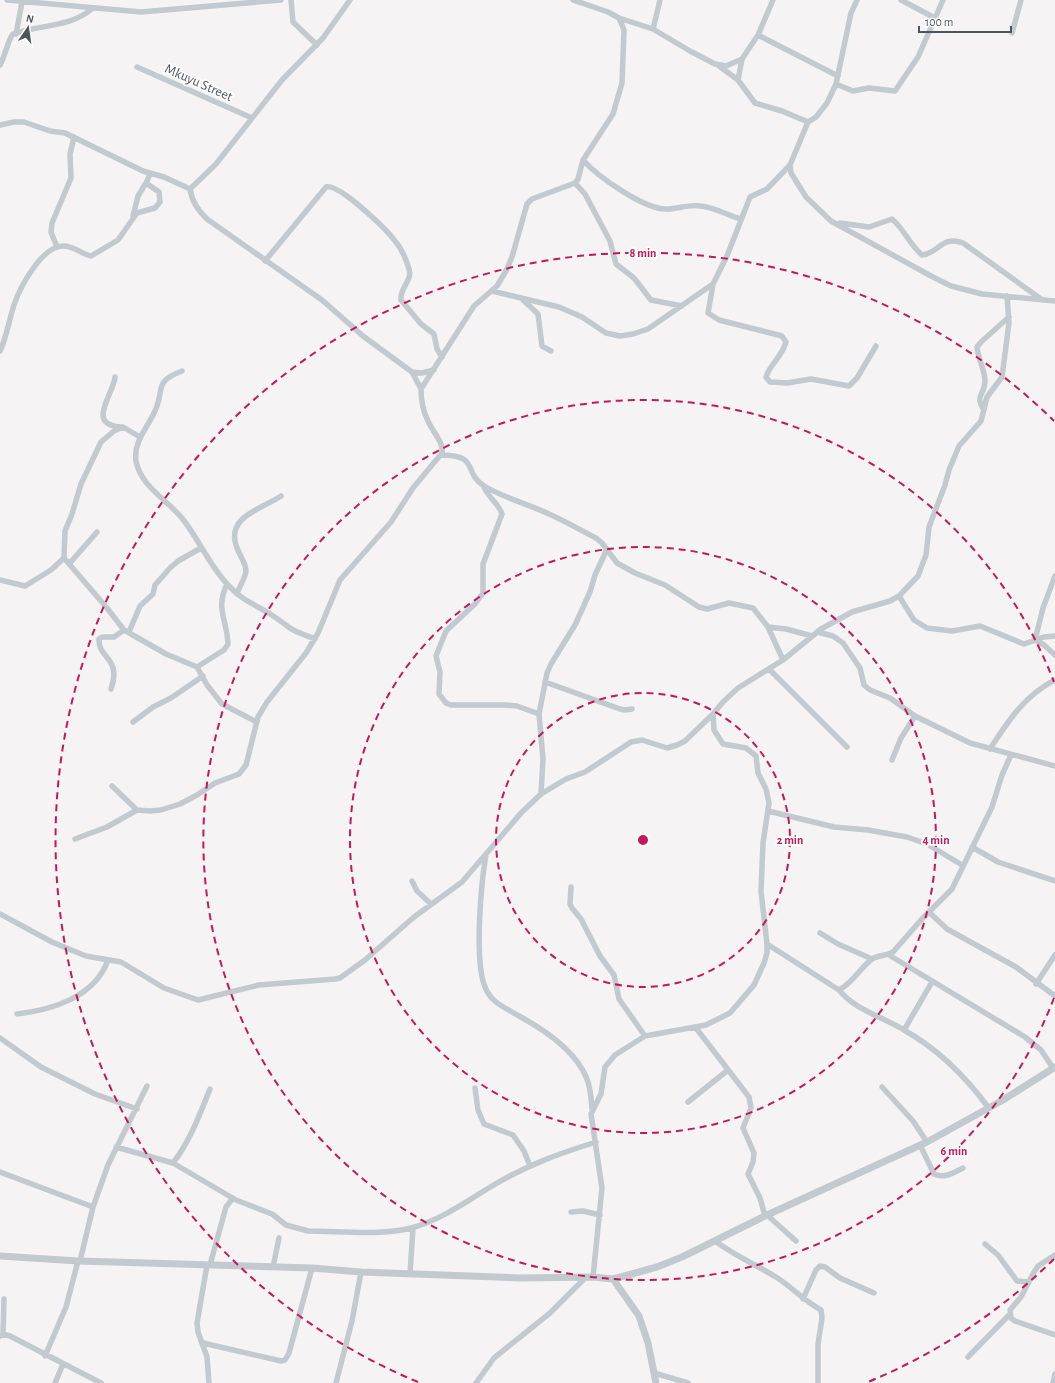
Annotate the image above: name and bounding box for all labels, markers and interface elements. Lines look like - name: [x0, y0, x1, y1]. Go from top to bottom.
- north arrow: [8, 8, 48, 48]
- scale bar: [919, 8, 1011, 34]
- text: N: [25, 13, 35, 25]
- text: 100 m: [925, 16, 953, 28]
- street label: Mkuyu Street: [163, 62, 235, 104]
- text: 8 min: [630, 247, 656, 259]
- centre of rings: [636, 833, 650, 847]
- text: 2 min: [777, 834, 803, 846]
- text: 4 min: [922, 834, 950, 846]
- text: 6 min: [941, 1145, 967, 1157]

